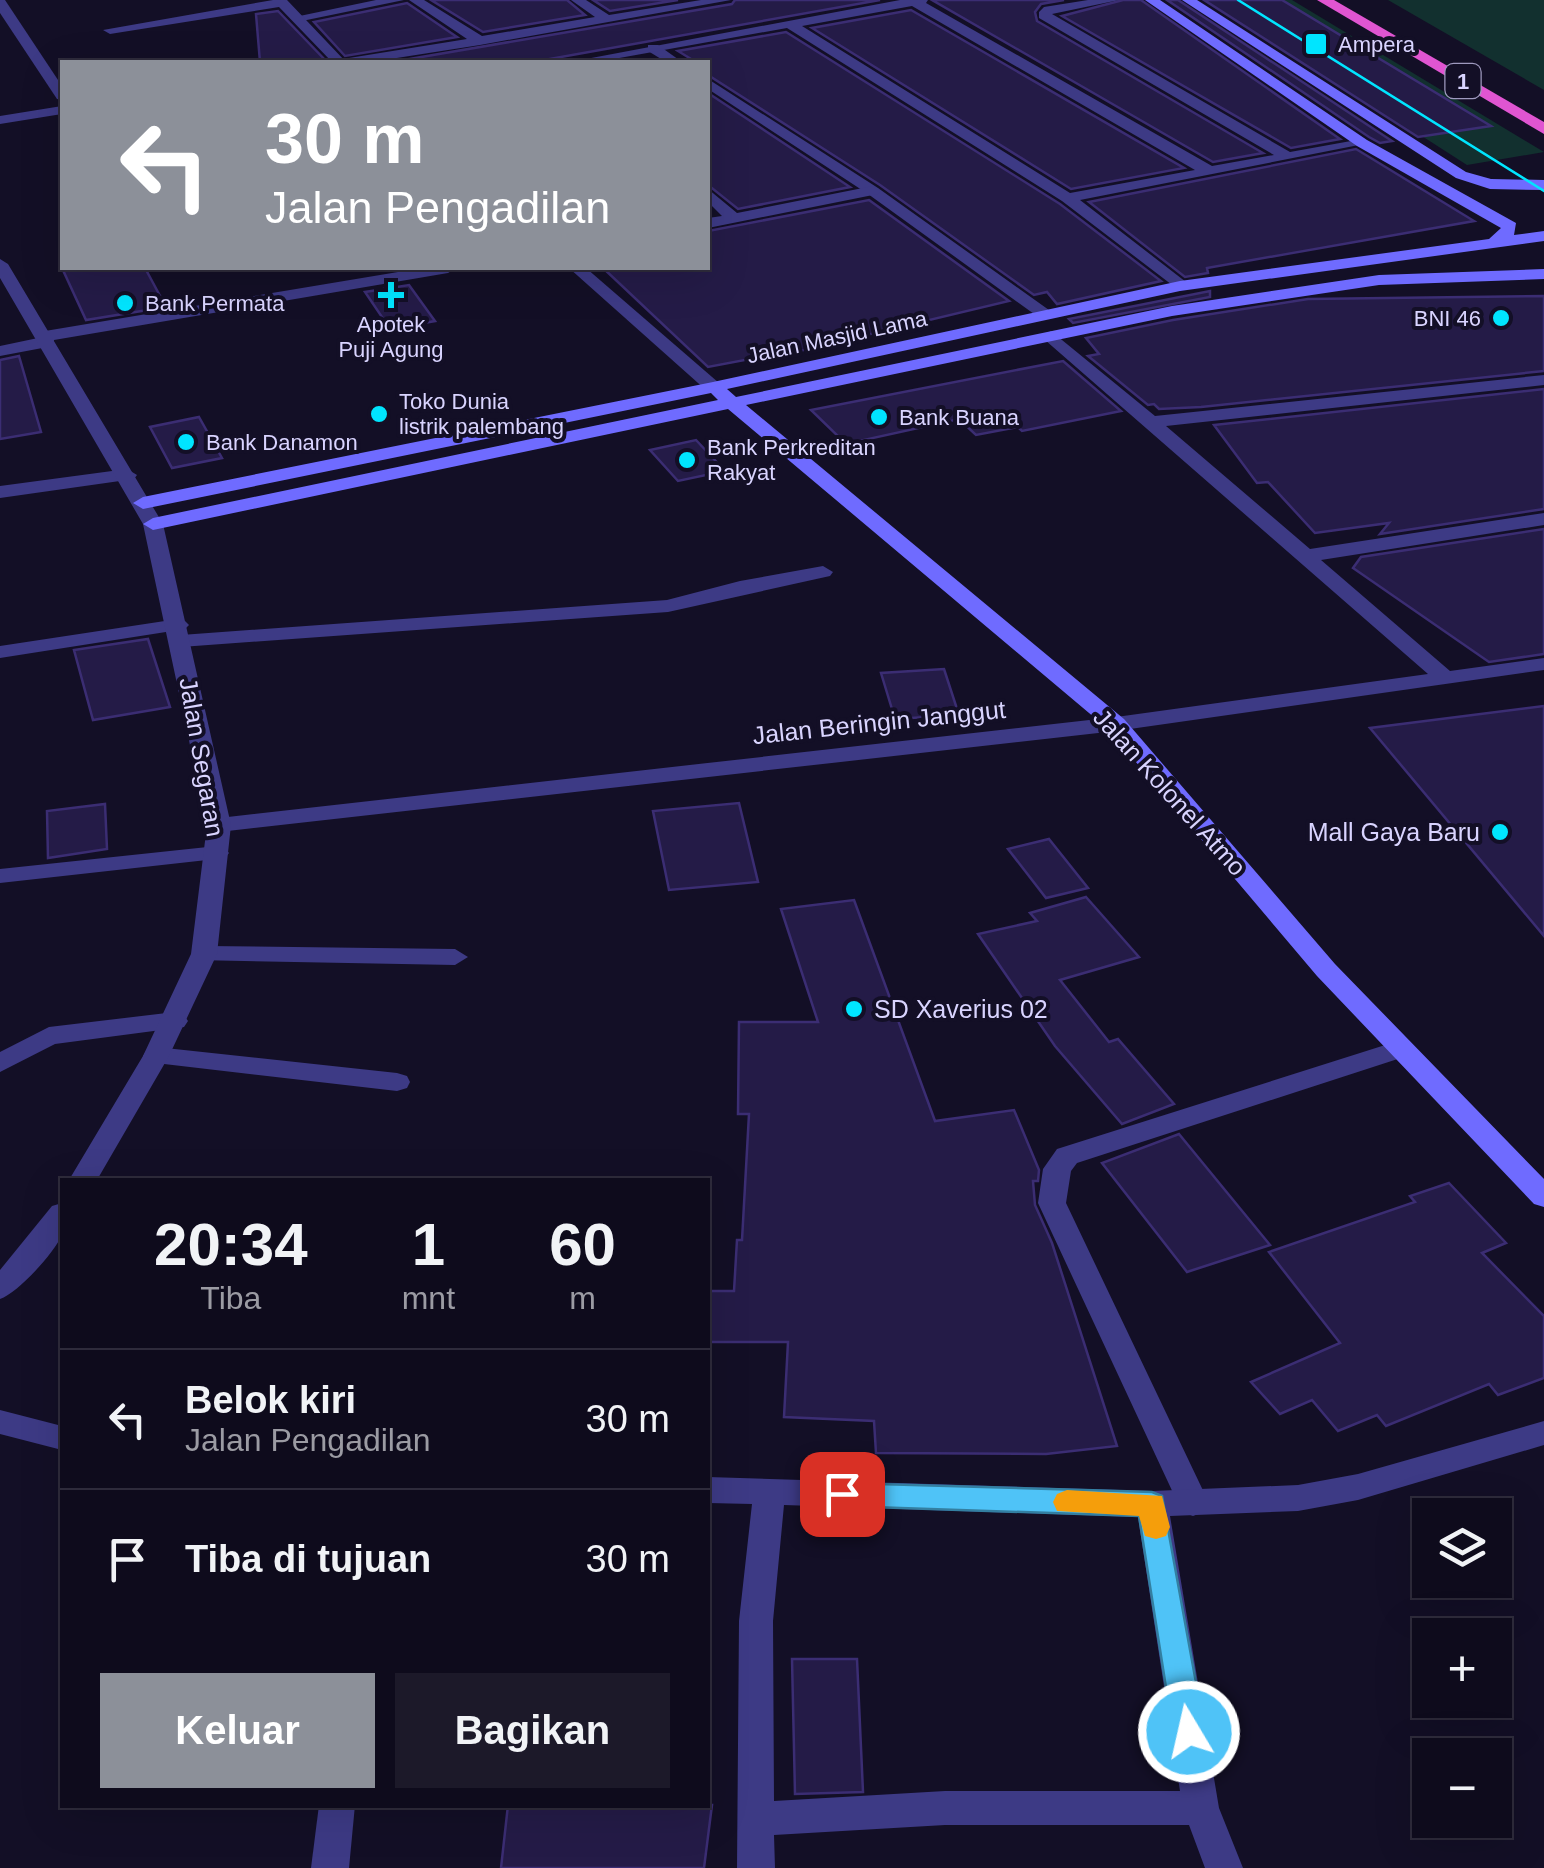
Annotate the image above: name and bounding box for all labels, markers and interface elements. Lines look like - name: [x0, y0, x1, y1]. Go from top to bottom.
- marker: Ampera: [1303, 31, 1329, 57]
- place label: Ampera: [1338, 32, 1416, 57]
- road number: 1: [1446, 64, 1480, 98]
- icon: left: [100, 100, 230, 230]
- text: 30 m: [265, 100, 425, 178]
- text: Jalan Pengadilan: [265, 182, 610, 233]
- marker: Apotek Puji Agung: [380, 284, 402, 306]
- place label: Bank Permata: [145, 291, 285, 316]
- marker: Bank Permata: [114, 292, 136, 314]
- street label: Jalan Masjid Lama: [745, 306, 930, 368]
- place label: BNI 46: [1414, 306, 1481, 331]
- marker: BNI 46: [1490, 307, 1512, 329]
- place label: Apotek Puji Agung: [338, 312, 444, 362]
- place label: Toko Dunia listrik palembang: [399, 389, 564, 439]
- marker: Toko Dunia listrik palembang: [368, 403, 390, 425]
- place label: Bank Buana: [899, 405, 1020, 430]
- marker: Bank Buana: [868, 406, 890, 428]
- place label: Bank Danamon: [206, 430, 358, 455]
- marker: Bank Danamon: [175, 431, 197, 453]
- place label: Bank Perkreditan Rakyat: [707, 435, 876, 485]
- marker: Bank Perkreditan Rakyat: [676, 449, 698, 471]
- street label: Jalan Segaran: [174, 675, 230, 839]
- street label: Jalan Beringin Janggut: [751, 695, 1007, 749]
- street label: Jalan Kolonel Atmo: [1088, 703, 1252, 881]
- place label: Mall Gaya Baru: [1308, 818, 1480, 846]
- marker: Mall Gaya Baru: [1489, 821, 1511, 843]
- place label: SD Xaverius 02: [874, 995, 1048, 1023]
- marker: SD Xaverius 02: [843, 998, 865, 1020]
- text: 20:34: [154, 1211, 308, 1278]
- text: 1: [412, 1211, 445, 1278]
- text: 60: [549, 1211, 616, 1278]
- text: Tiba: [200, 1280, 261, 1316]
- text: mnt: [402, 1280, 455, 1316]
- text: m: [569, 1280, 596, 1316]
- text: Belok kiri: [185, 1379, 356, 1421]
- icon: left: [100, 1392, 155, 1447]
- text: 30 m: [586, 1398, 670, 1440]
- text: Jalan Pengadilan: [185, 1422, 431, 1458]
- pin: [800, 1452, 885, 1537]
- icon: arrive: [815, 1467, 870, 1522]
- map controls: [1412, 1498, 1512, 1838]
- button: layers: [1412, 1498, 1512, 1598]
- icon: arrive: [100, 1532, 155, 1587]
- text: Tiba di tujuan: [185, 1538, 431, 1580]
- text: 30 m: [586, 1538, 670, 1580]
- button: +: [1412, 1618, 1512, 1718]
- button: Keluar: [100, 1673, 375, 1788]
- button: Bagikan: [395, 1673, 670, 1788]
- position arrow: [1137, 1680, 1241, 1784]
- button: −: [1412, 1738, 1512, 1838]

